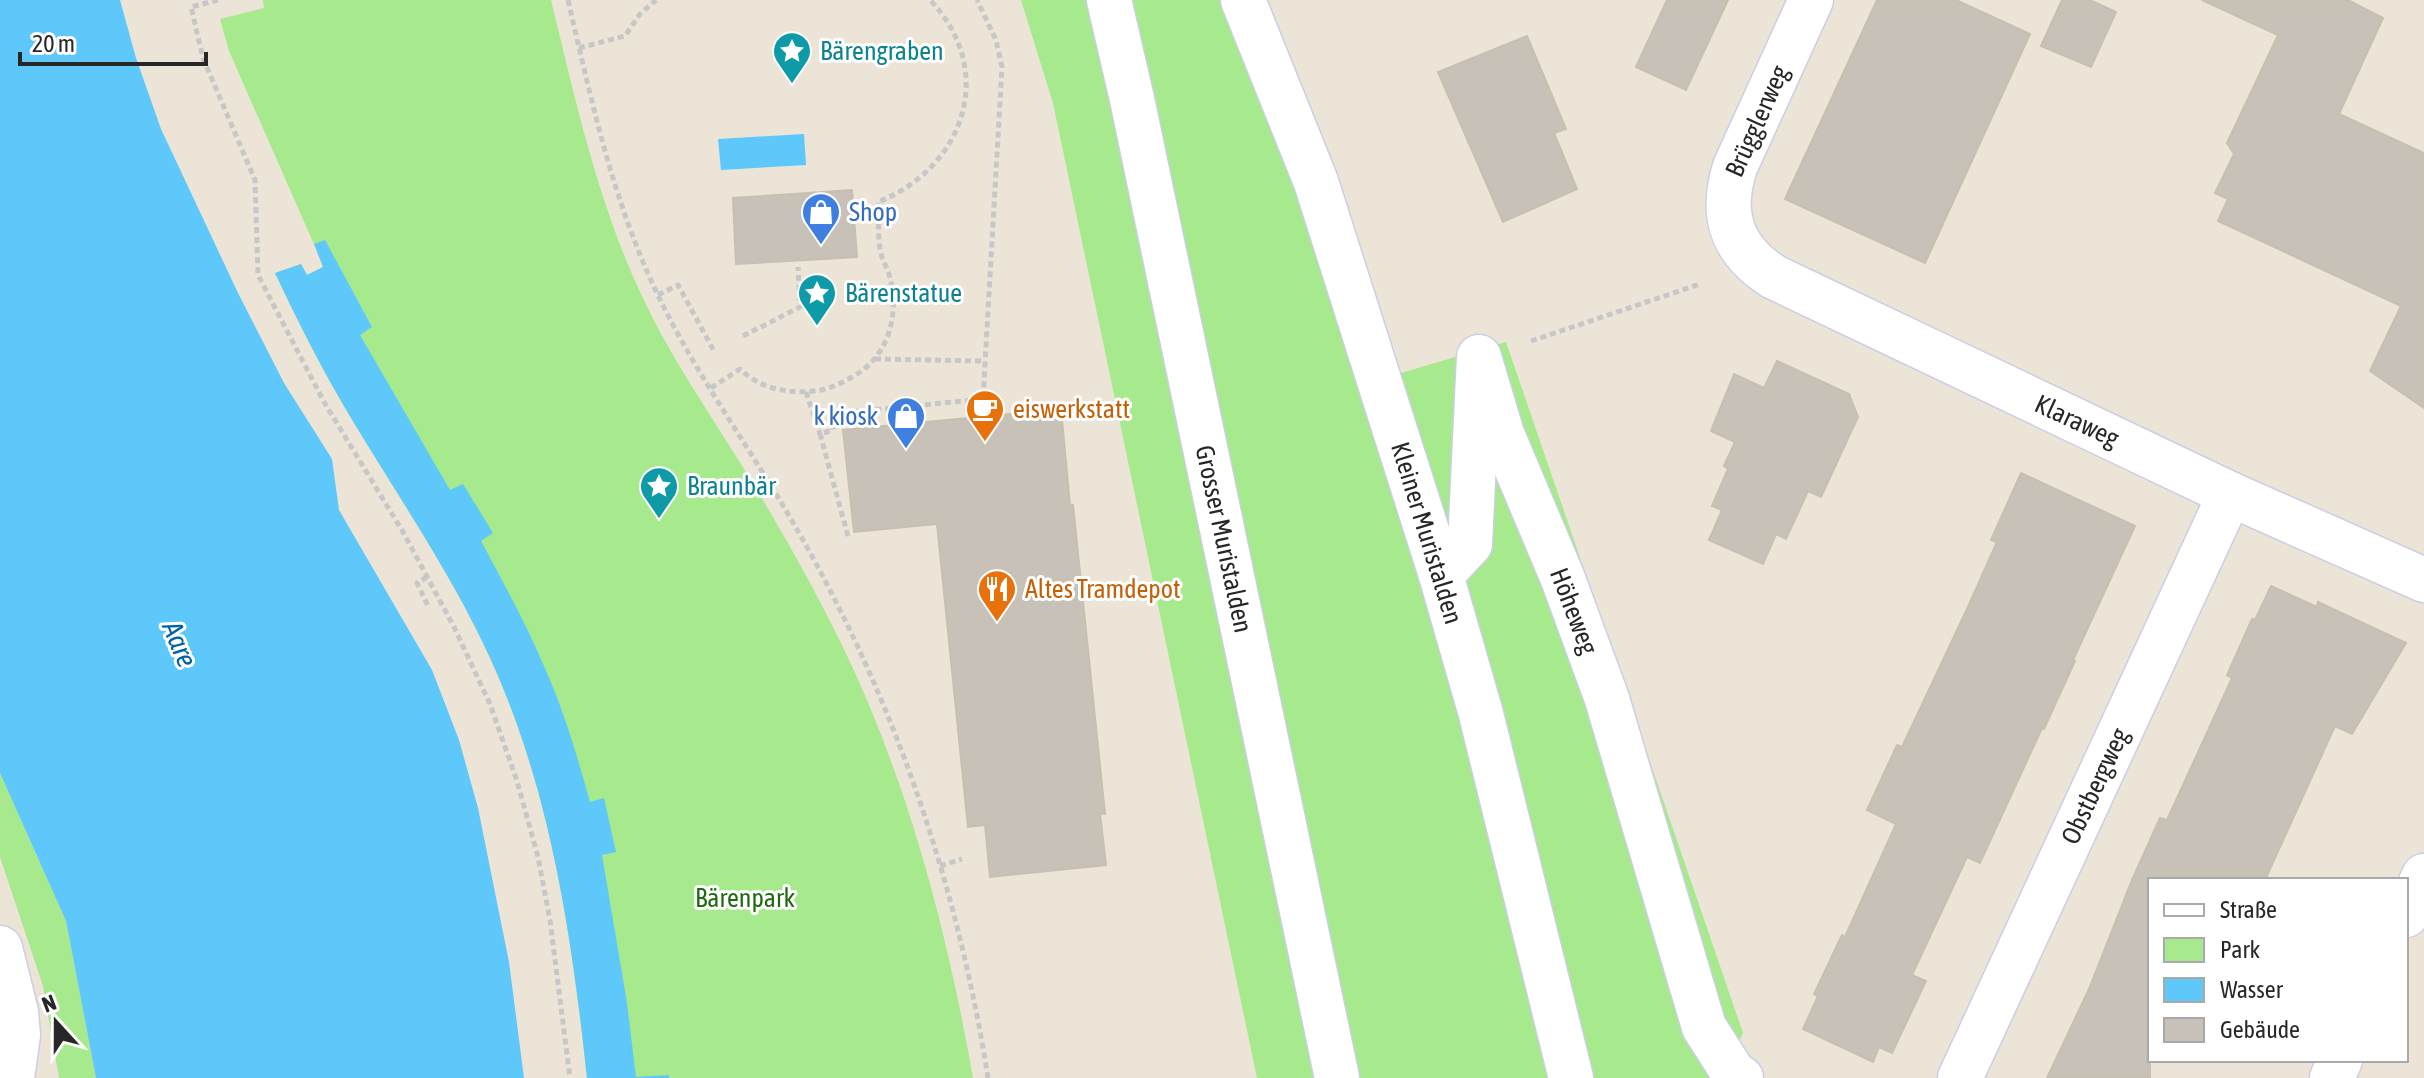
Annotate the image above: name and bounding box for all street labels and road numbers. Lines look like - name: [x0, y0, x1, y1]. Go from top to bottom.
- street label: Brügglerweg: [1719, 60, 1795, 181]
- street label: Klaraweg: [2030, 389, 2125, 454]
- street label: Kleiner Muristalden: [1385, 438, 1469, 628]
- street label: Grosser Muristalden: [1189, 443, 1259, 635]
- street label: Höheweg: [1544, 564, 1604, 659]
- street label: Obstbergweg: [2055, 722, 2135, 849]

